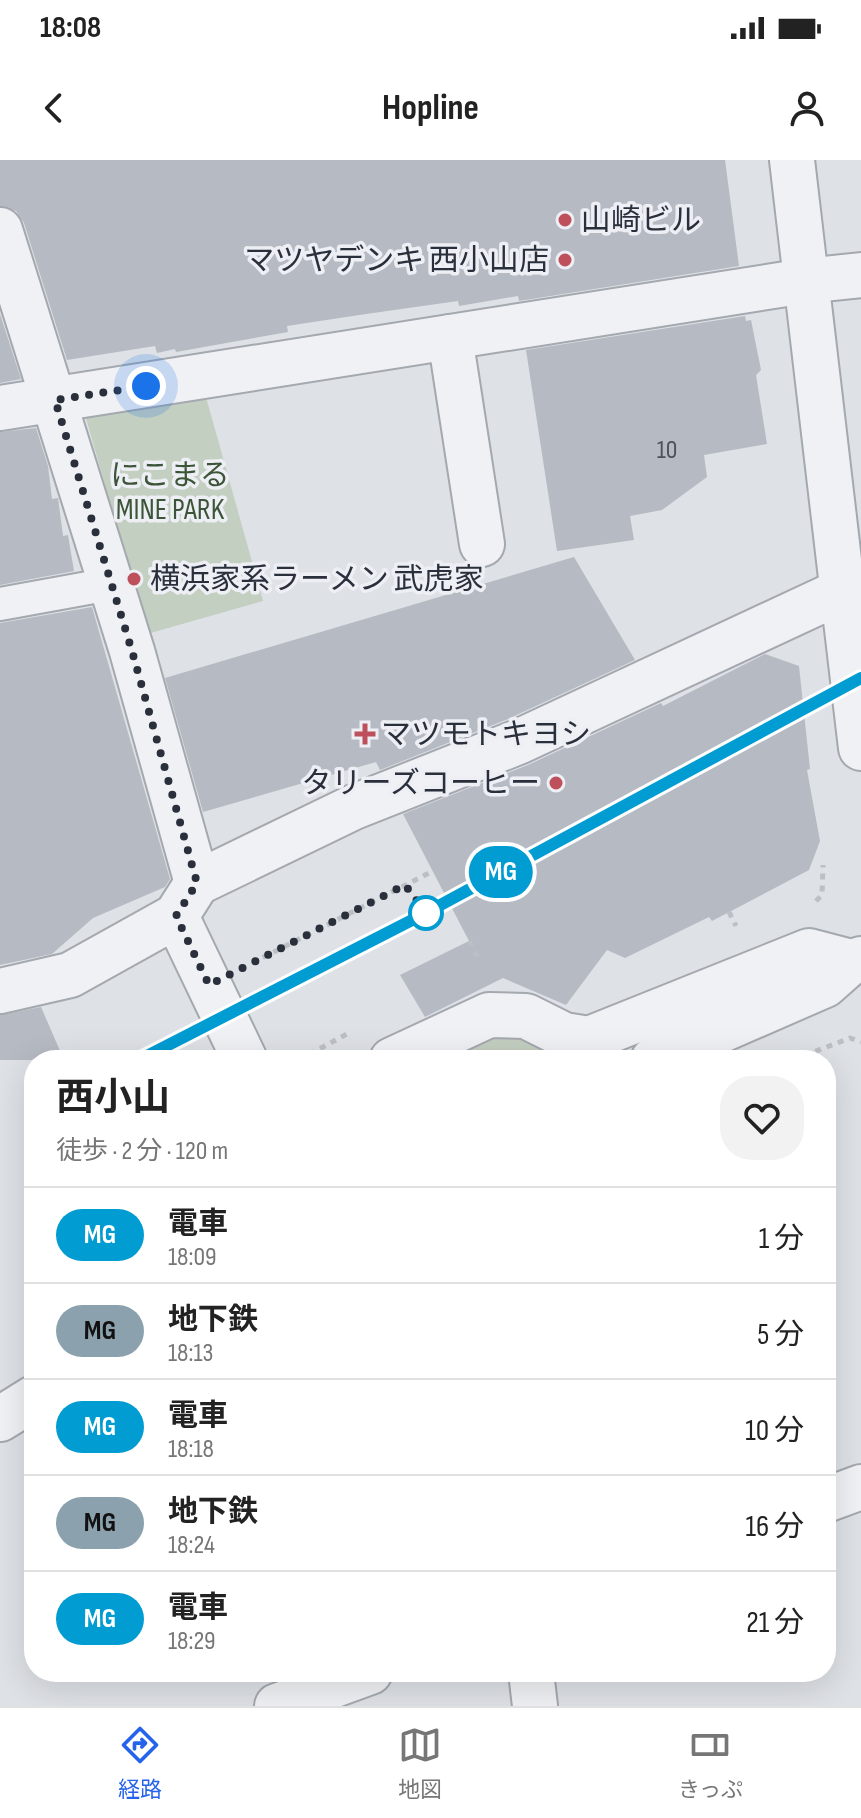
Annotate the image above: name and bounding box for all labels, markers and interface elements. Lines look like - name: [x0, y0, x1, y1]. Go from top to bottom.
- text: 18:08: [40, 10, 101, 46]
- icon: back: [32, 86, 76, 130]
- icon: person: [785, 86, 829, 130]
- text: Hopline: [382, 87, 479, 130]
- place label: 山崎ビル: [581, 203, 701, 239]
- marker: 山崎ビル: [556, 211, 574, 229]
- place label: マツヤデンキ 西小山店: [244, 243, 549, 279]
- marker: マツヤデンキ 西小山店: [556, 251, 574, 269]
- your location: [126, 366, 166, 406]
- house number: 10: [657, 435, 677, 466]
- park label: にこまる MINE PARK: [110, 458, 230, 528]
- place label: 横浜家系ラーメン 武虎家: [150, 562, 484, 598]
- marker: 横浜家系ラーメン 武虎家: [125, 570, 143, 588]
- place label: マツモトキヨシ: [381, 717, 591, 753]
- marker: マツモトキヨシ: [356, 725, 374, 743]
- place label: タリーズコーヒー: [302, 766, 540, 802]
- marker: タリーズコーヒー: [547, 774, 565, 792]
- line badge: MG: [465, 846, 537, 898]
- text: MG: [485, 855, 517, 888]
- unlabelled marker: [409, 896, 443, 930]
- text: 西小山: [56, 1076, 170, 1121]
- button: heart: [720, 1076, 804, 1160]
- text: 徒歩 · 2 分 · 120 m: [56, 1136, 228, 1167]
- text: 電車: [168, 1206, 228, 1242]
- text: MG: [84, 1218, 116, 1251]
- text: 1 分: [759, 1221, 804, 1257]
- text: 18:09: [168, 1242, 217, 1273]
- text: 地下鉄: [168, 1302, 258, 1338]
- text: MG: [84, 1314, 116, 1347]
- text: 5 分: [757, 1317, 804, 1353]
- text: 18:13: [168, 1338, 213, 1369]
- text: 電車: [168, 1398, 228, 1434]
- text: MG: [84, 1410, 116, 1443]
- text: 10 分: [745, 1413, 804, 1449]
- text: 18:18: [168, 1434, 214, 1465]
- text: 地下鉄: [168, 1494, 258, 1530]
- text: MG: [84, 1506, 116, 1539]
- text: 16 分: [746, 1509, 804, 1545]
- text: 18:24: [168, 1530, 215, 1561]
- text: 電車: [168, 1590, 228, 1626]
- text: MG: [84, 1602, 116, 1635]
- text: 21 分: [746, 1605, 804, 1641]
- text: 18:29: [168, 1626, 216, 1657]
- tab: 経路: [118, 1723, 162, 1804]
- tab: 地図: [398, 1723, 442, 1804]
- tab: きっぷ: [678, 1723, 743, 1804]

